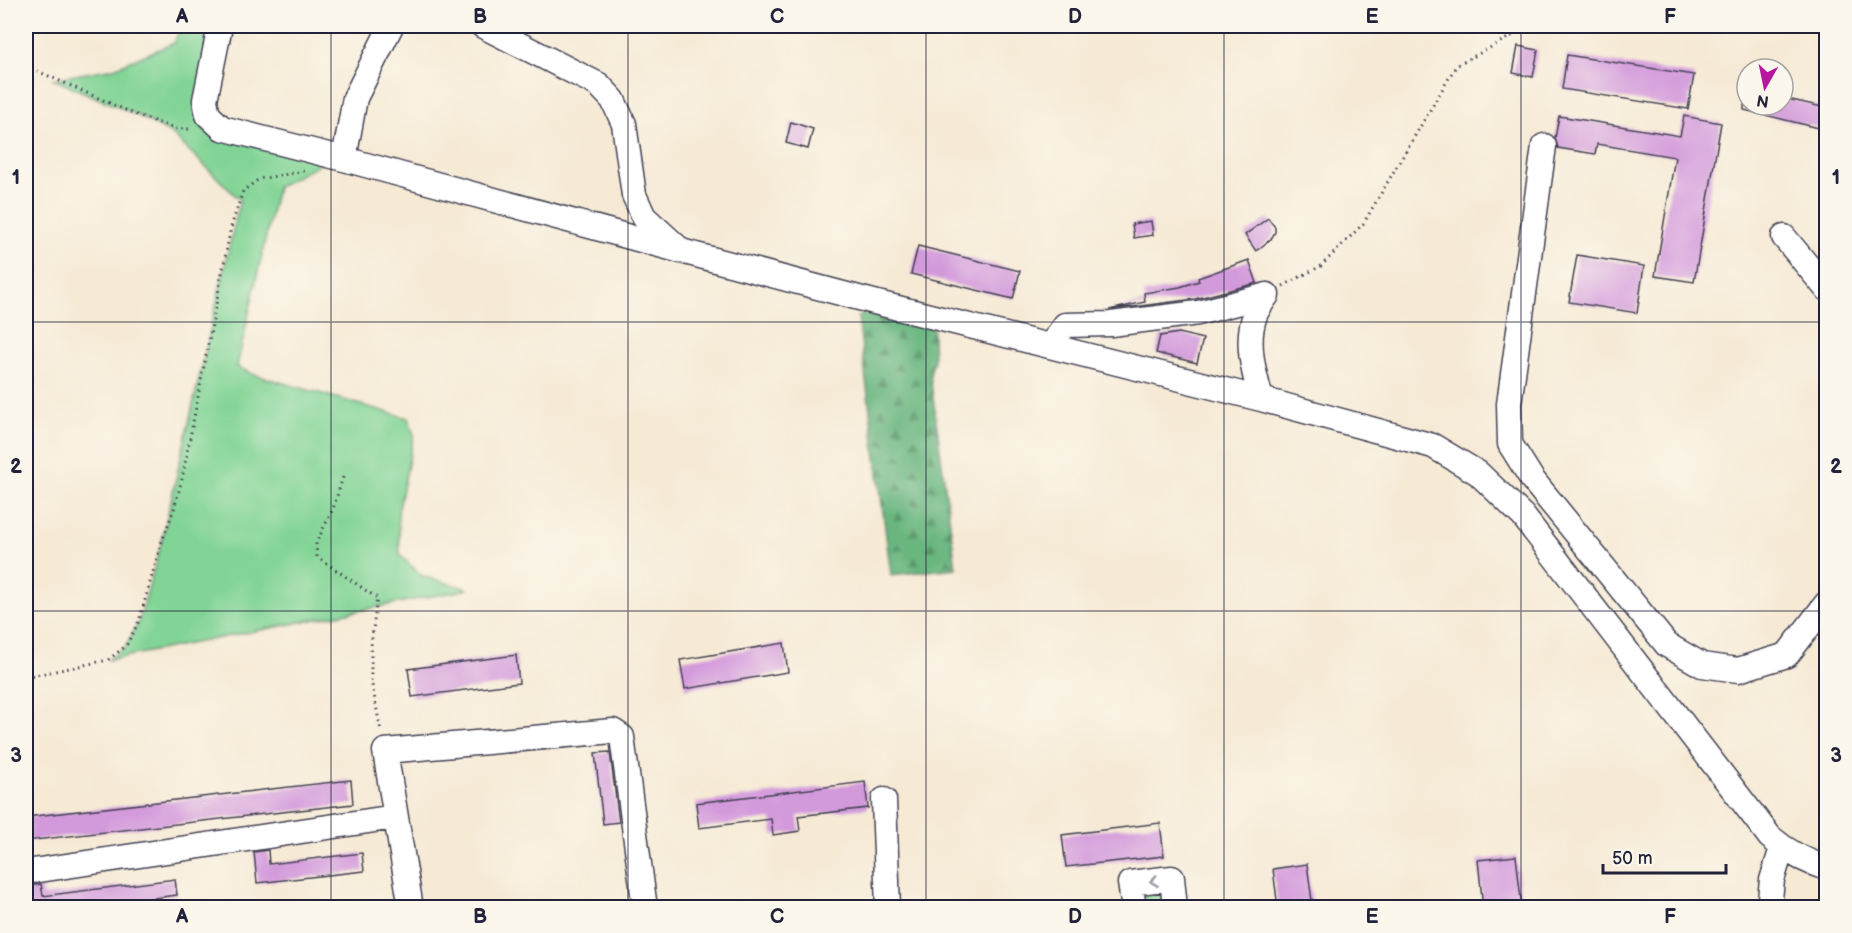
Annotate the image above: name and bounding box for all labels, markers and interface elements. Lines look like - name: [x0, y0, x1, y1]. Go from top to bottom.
- text: A: [175, 5, 189, 29]
- text: B: [473, 5, 487, 29]
- text: C: [770, 5, 784, 29]
- text: D: [1068, 5, 1082, 29]
- text: E: [1366, 5, 1379, 29]
- text: F: [1664, 5, 1676, 29]
- north arrow: [1735, 57, 1795, 117]
- text: N: [1755, 90, 1770, 111]
- text: 1: [12, 166, 20, 190]
- text: 1: [1832, 166, 1840, 190]
- text: 2: [10, 455, 22, 479]
- text: 2: [1830, 455, 1842, 479]
- text: 3: [10, 744, 22, 768]
- text: 3: [1830, 744, 1842, 768]
- scale bar: [1603, 837, 1726, 875]
- text: 50 m: [1612, 848, 1653, 869]
- one-way arrow: [1149, 874, 1158, 886]
- text: A: [175, 905, 189, 929]
- text: B: [473, 905, 487, 929]
- text: C: [770, 905, 784, 929]
- text: D: [1068, 905, 1082, 929]
- text: E: [1366, 905, 1379, 929]
- text: F: [1664, 905, 1676, 929]

